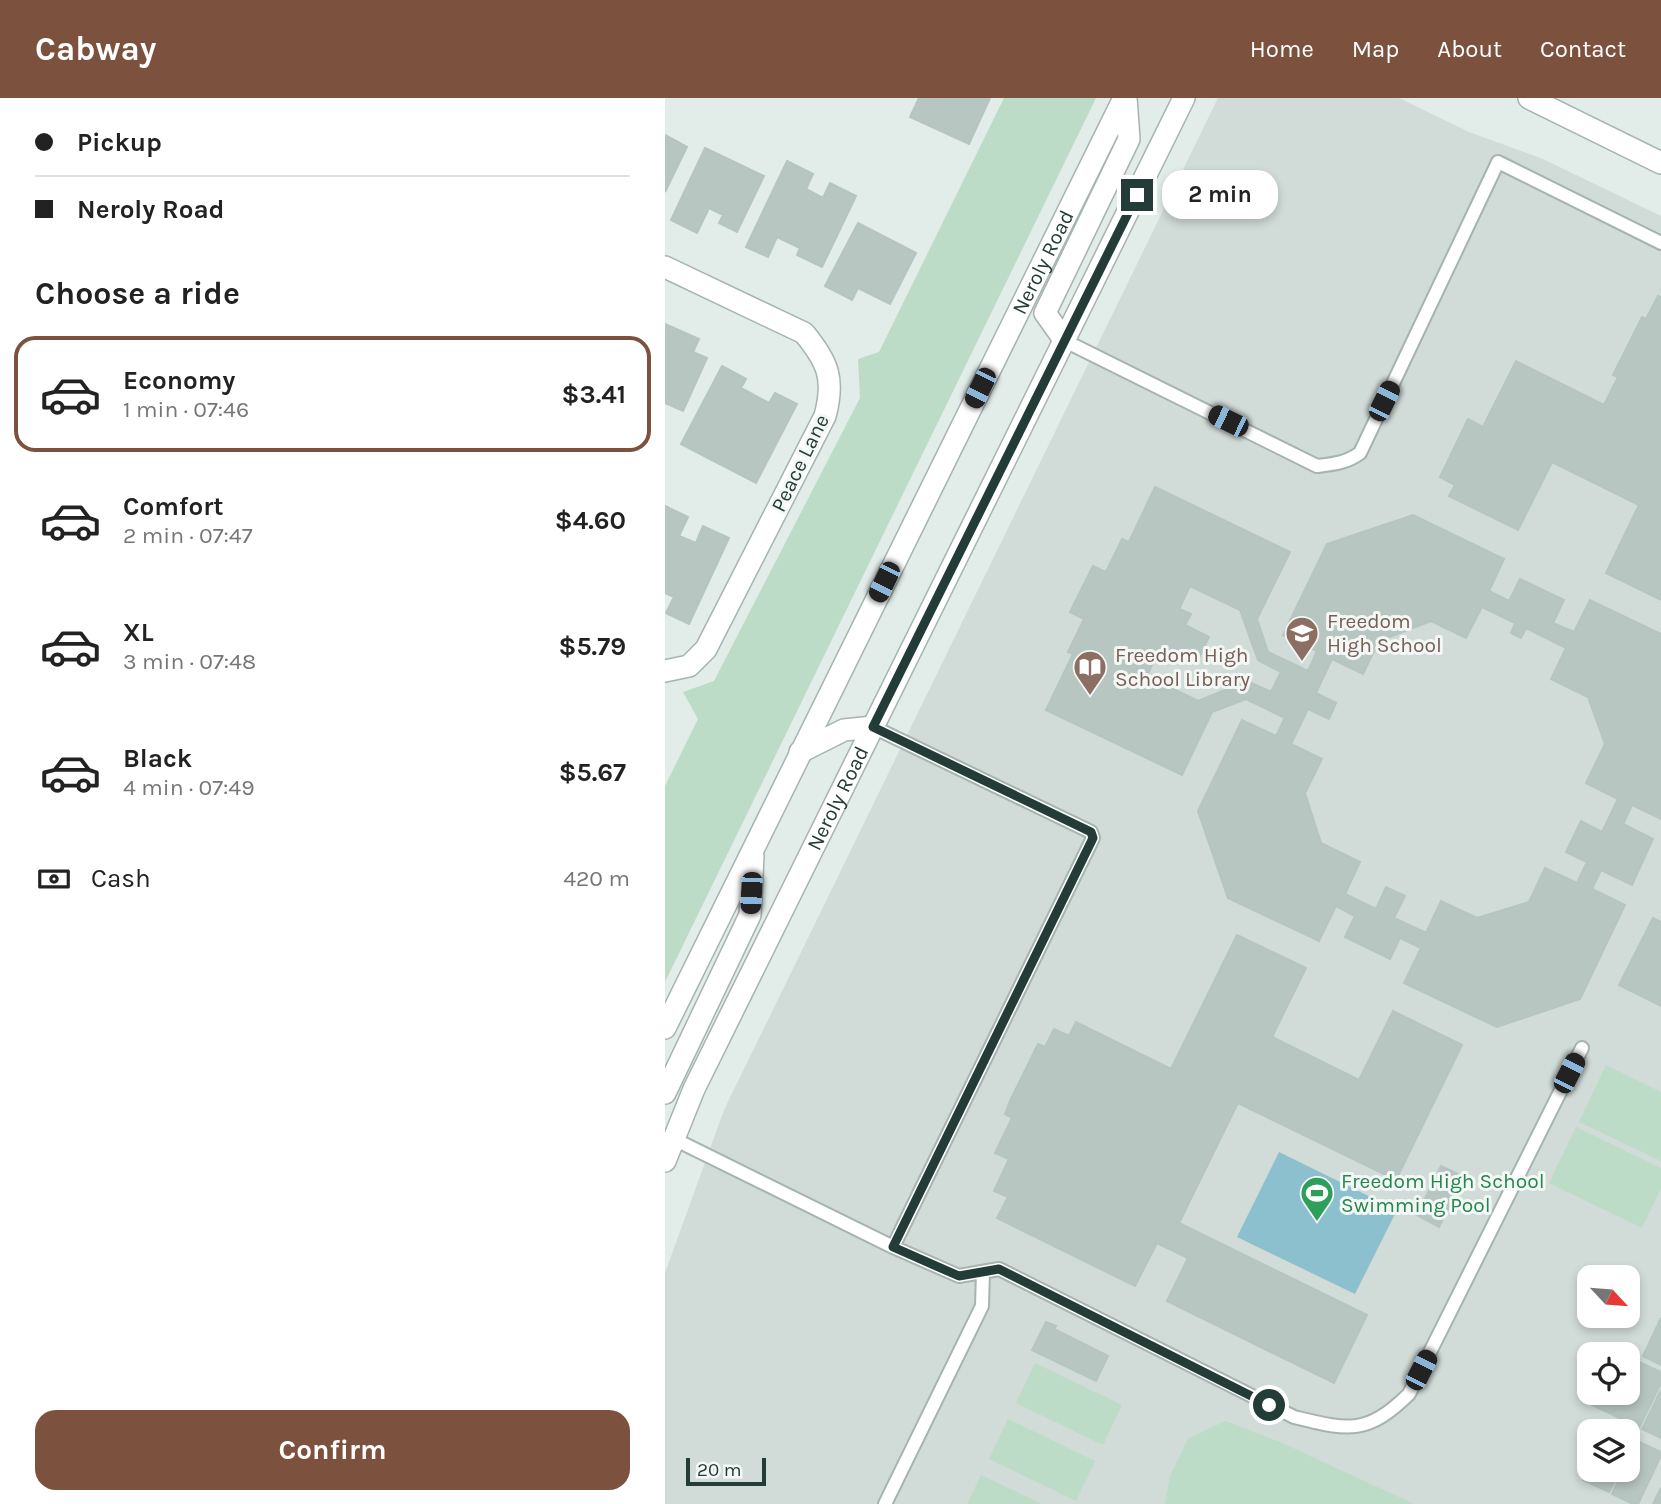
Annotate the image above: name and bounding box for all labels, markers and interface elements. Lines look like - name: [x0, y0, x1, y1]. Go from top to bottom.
- text: Cabway: [35, 30, 156, 68]
- text: Home: [1250, 35, 1314, 63]
- text: Map: [1352, 35, 1399, 63]
- text: About: [1437, 35, 1502, 63]
- text: Contact: [1540, 35, 1626, 63]
- text: Pickup: [77, 127, 162, 158]
- callout: 2 min: [1161, 170, 1277, 220]
- route end: [1121, 179, 1153, 211]
- text: 2 min: [1188, 181, 1252, 208]
- text: Neroly Road: [77, 194, 225, 225]
- street label: Neroly Road: [1007, 206, 1079, 318]
- text: Choose a ride: [35, 275, 240, 312]
- icon: car: [39, 363, 102, 426]
- text: Economy: [123, 365, 235, 396]
- car: [962, 365, 999, 411]
- car: [1366, 378, 1403, 424]
- text: $3.41: [562, 379, 626, 410]
- text: 1 min · 07:46: [123, 396, 249, 423]
- car: [1205, 402, 1252, 440]
- street label: Peace Lane: [766, 410, 834, 516]
- icon: car: [39, 489, 102, 552]
- text: Comfort: [123, 491, 224, 522]
- text: $4.60: [555, 505, 626, 536]
- text: 2 min · 07:47: [123, 522, 252, 549]
- car: [866, 559, 903, 605]
- place label: Freedom High School: [1327, 609, 1442, 657]
- school or university icon: Freedom High School: [1283, 614, 1321, 663]
- icon: car: [39, 615, 102, 678]
- text: XL: [123, 617, 154, 648]
- text: $5.79: [559, 631, 626, 662]
- place label: Freedom High School Library: [1115, 643, 1250, 691]
- text: 3 min · 07:48: [123, 648, 256, 675]
- library icon: Freedom High School Library: [1071, 648, 1109, 697]
- icon: car: [39, 741, 102, 804]
- street label: Neroly Road: [802, 742, 874, 854]
- text: Black: [123, 743, 192, 774]
- text: $5.67: [559, 757, 626, 788]
- text: 4 min · 07:49: [123, 774, 255, 801]
- icon: cash: [35, 860, 73, 898]
- text: Cash: [91, 863, 151, 894]
- text: 420 m: [563, 865, 630, 892]
- car: [740, 871, 763, 915]
- car: [1551, 1050, 1588, 1096]
- place label: Freedom High School Swimming Pool: [1341, 1169, 1545, 1217]
- sports icon: Freedom High School Swimming Pool: [1298, 1174, 1336, 1223]
- north arrow: [1577, 1265, 1640, 1328]
- map controls: [1577, 1265, 1640, 1482]
- button: locate: [1577, 1342, 1640, 1405]
- car: [1403, 1347, 1440, 1393]
- route start: [1253, 1389, 1285, 1421]
- button: Confirm: [35, 1410, 630, 1490]
- button: layers: [1577, 1419, 1640, 1482]
- scale bar: [686, 1455, 767, 1487]
- text: 20 m: [697, 1459, 742, 1481]

